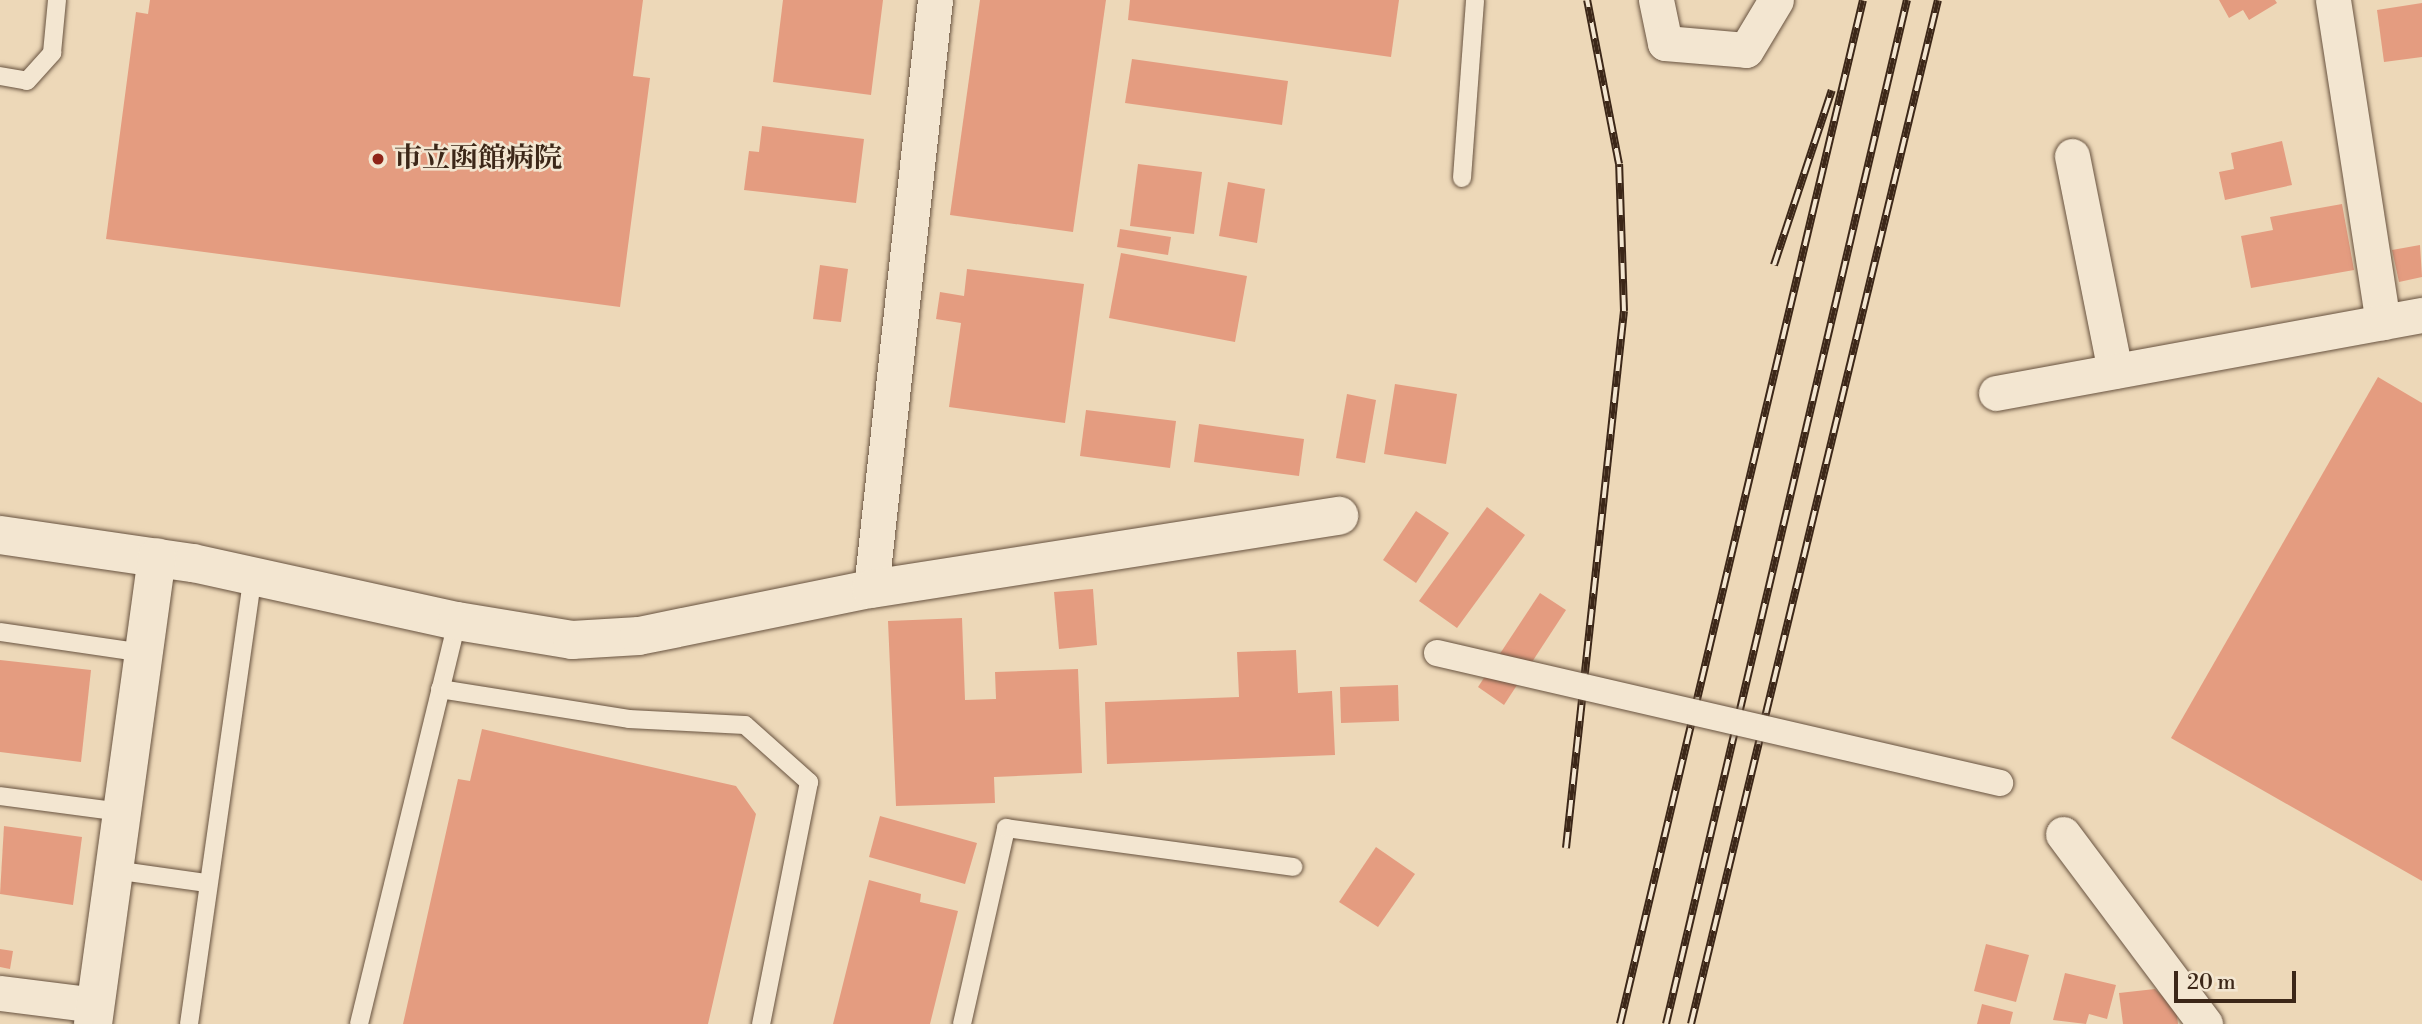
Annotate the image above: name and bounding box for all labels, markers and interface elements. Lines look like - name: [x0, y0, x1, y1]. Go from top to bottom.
- place label: 市立函館病院: [394, 142, 562, 176]
- marker: 市立函館病院: [368, 149, 388, 169]
- scale bar: [2177, 958, 2300, 1002]
- text: 20 m: [2187, 970, 2236, 996]

